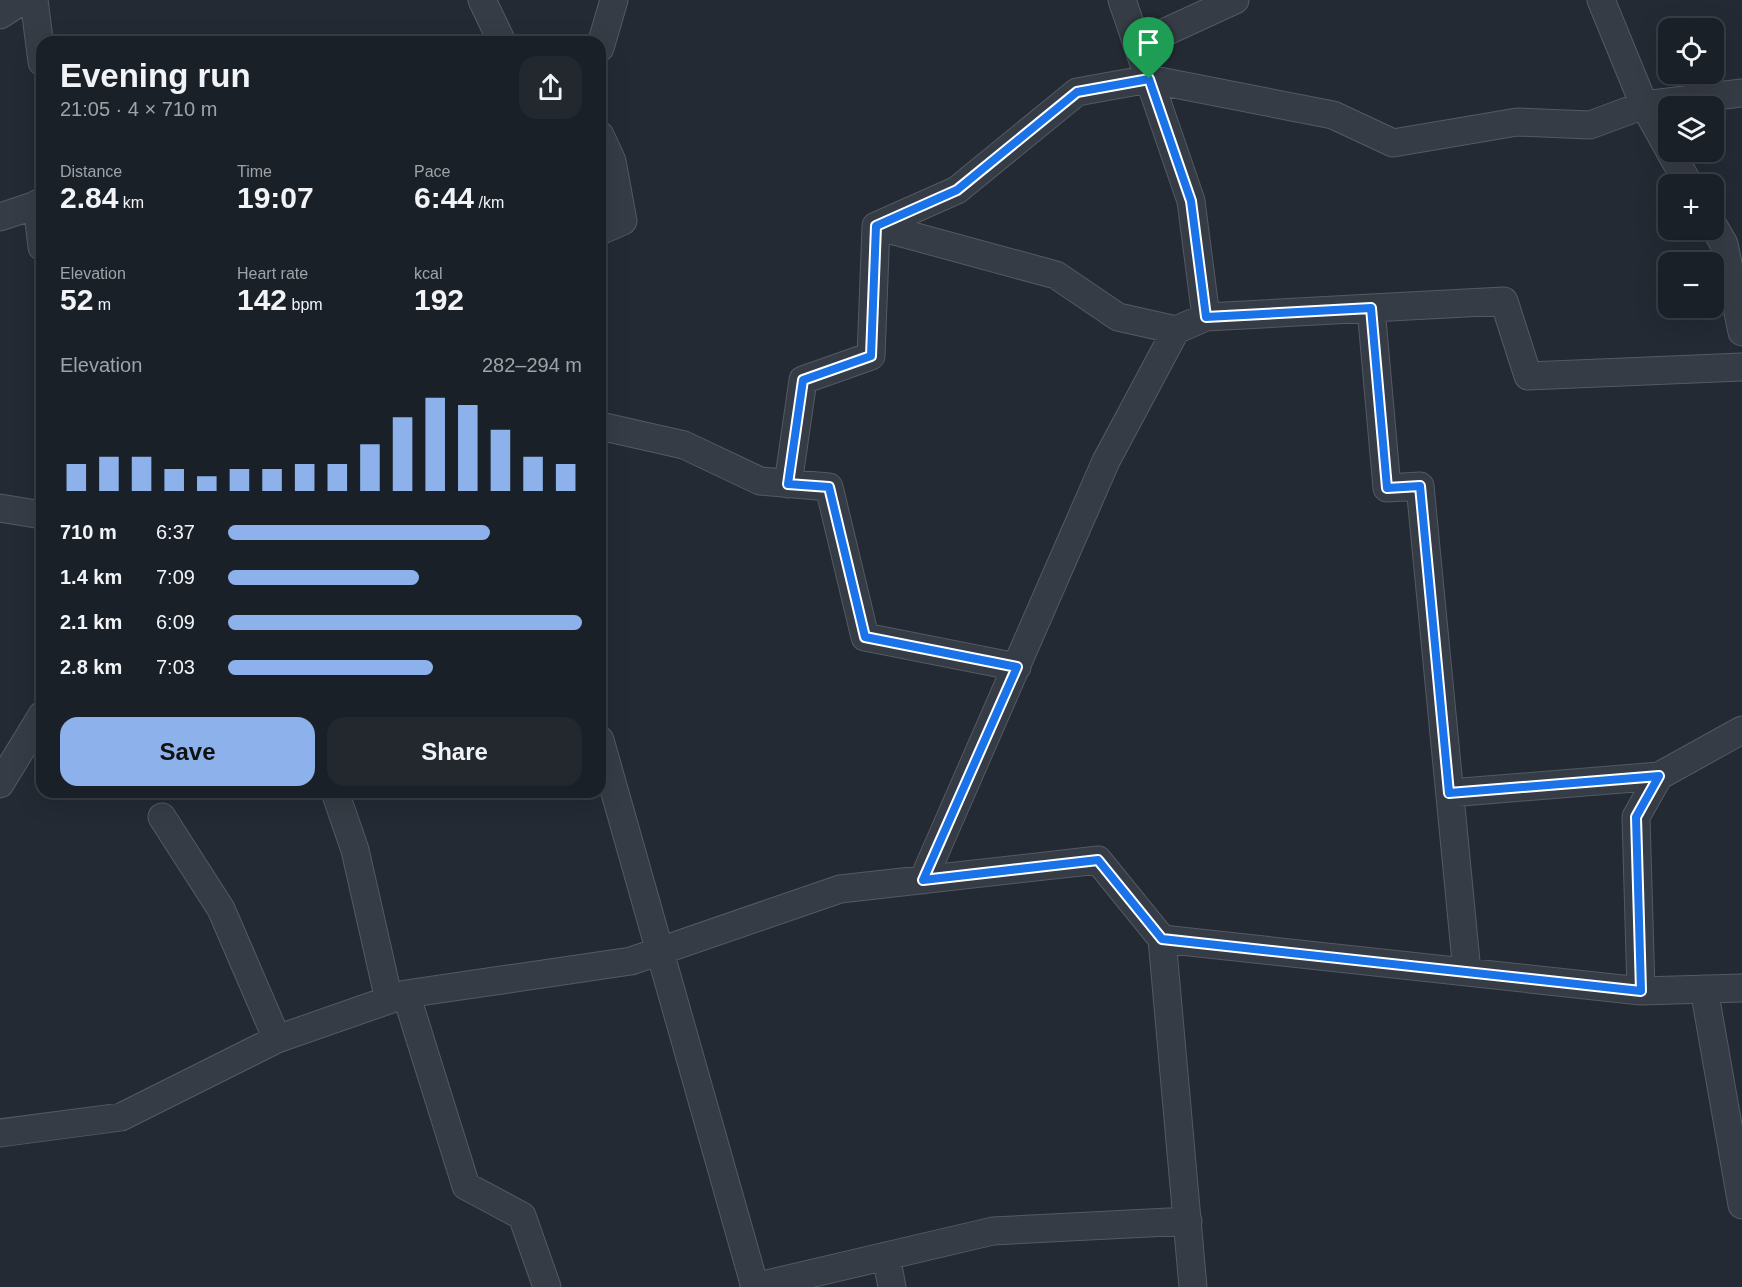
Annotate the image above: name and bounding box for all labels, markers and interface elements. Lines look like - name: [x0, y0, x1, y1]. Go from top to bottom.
- pin: [1123, 17, 1174, 79]
- map controls: [1658, 18, 1724, 318]
- button: locate: [1658, 18, 1724, 84]
- icon: arrive: [1132, 26, 1165, 59]
- button: share: [519, 56, 582, 119]
- text: Evening run: [60, 57, 251, 94]
- button: layers: [1658, 96, 1724, 162]
- text: 21:05 · 4 × 710 m: [60, 98, 217, 120]
- text: Distance: [60, 163, 122, 180]
- text: Time: [237, 163, 272, 180]
- text: Pace: [414, 163, 450, 180]
- button: +: [1658, 174, 1724, 240]
- text: 2.84: [60, 181, 118, 214]
- text: 19:07: [237, 181, 314, 214]
- text: 6:44: [414, 181, 474, 214]
- text: km: [118, 194, 144, 211]
- text: /km: [474, 194, 504, 211]
- button: −: [1658, 252, 1724, 318]
- text: Elevation: [60, 265, 126, 282]
- text: Heart rate: [237, 265, 308, 282]
- text: kcal: [414, 265, 442, 282]
- text: 52: [60, 283, 93, 316]
- text: 142: [237, 283, 287, 316]
- text: 192: [414, 283, 464, 316]
- text: m: [93, 296, 111, 313]
- text: bpm: [287, 296, 323, 313]
- text: Elevation: [60, 354, 142, 376]
- text: 282–294 m: [482, 354, 582, 376]
- text: 710 m: [60, 521, 117, 543]
- text: 6:37: [156, 521, 195, 543]
- text: 1.4 km: [60, 566, 122, 588]
- text: 7:09: [156, 566, 195, 588]
- text: 2.1 km: [60, 611, 122, 633]
- text: 6:09: [156, 611, 195, 633]
- text: 2.8 km: [60, 656, 122, 678]
- text: 7:03: [156, 656, 195, 678]
- button: Save: [60, 717, 315, 786]
- button: Share: [327, 717, 582, 786]

